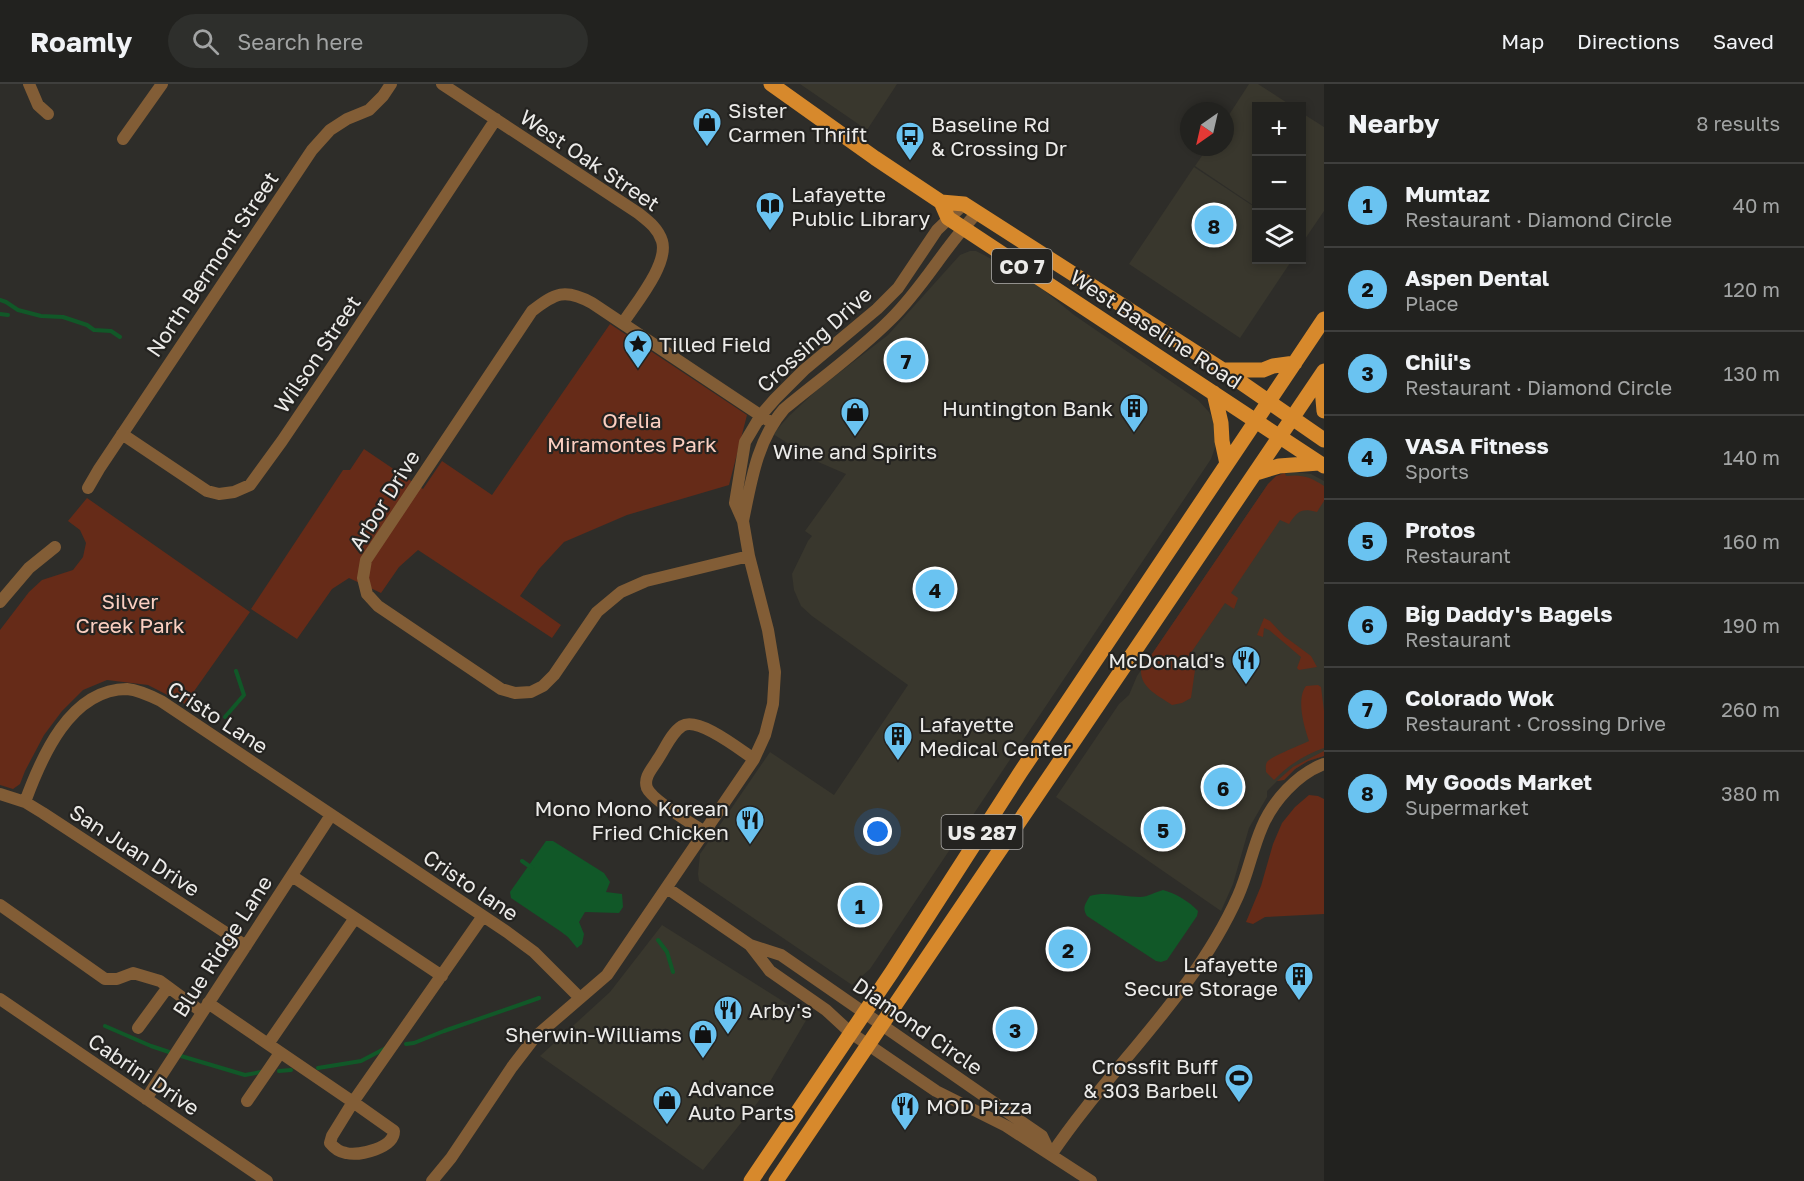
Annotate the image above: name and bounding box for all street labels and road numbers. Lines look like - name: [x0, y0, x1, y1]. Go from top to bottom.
- street label: West Oak Street: [515, 104, 665, 216]
- street label: North Bermont Street: [140, 166, 284, 362]
- road number: CO 7: [992, 249, 1052, 283]
- street label: West Baseline Road: [1065, 264, 1247, 394]
- street label: Crossing Drive: [751, 281, 877, 397]
- street label: Wilson Street: [268, 290, 366, 418]
- street label: Arbor Drive: [343, 445, 425, 555]
- street label: Cristo Lane: [163, 675, 273, 759]
- street label: San Juan Drive: [65, 798, 205, 902]
- road number: US 287: [942, 815, 1022, 849]
- street label: Cristo lane: [418, 844, 524, 926]
- street label: Blue Ridge Lane: [167, 870, 277, 1022]
- street label: Diamond Circle: [848, 972, 988, 1080]
- street label: Cabrini Drive: [83, 1027, 205, 1121]

